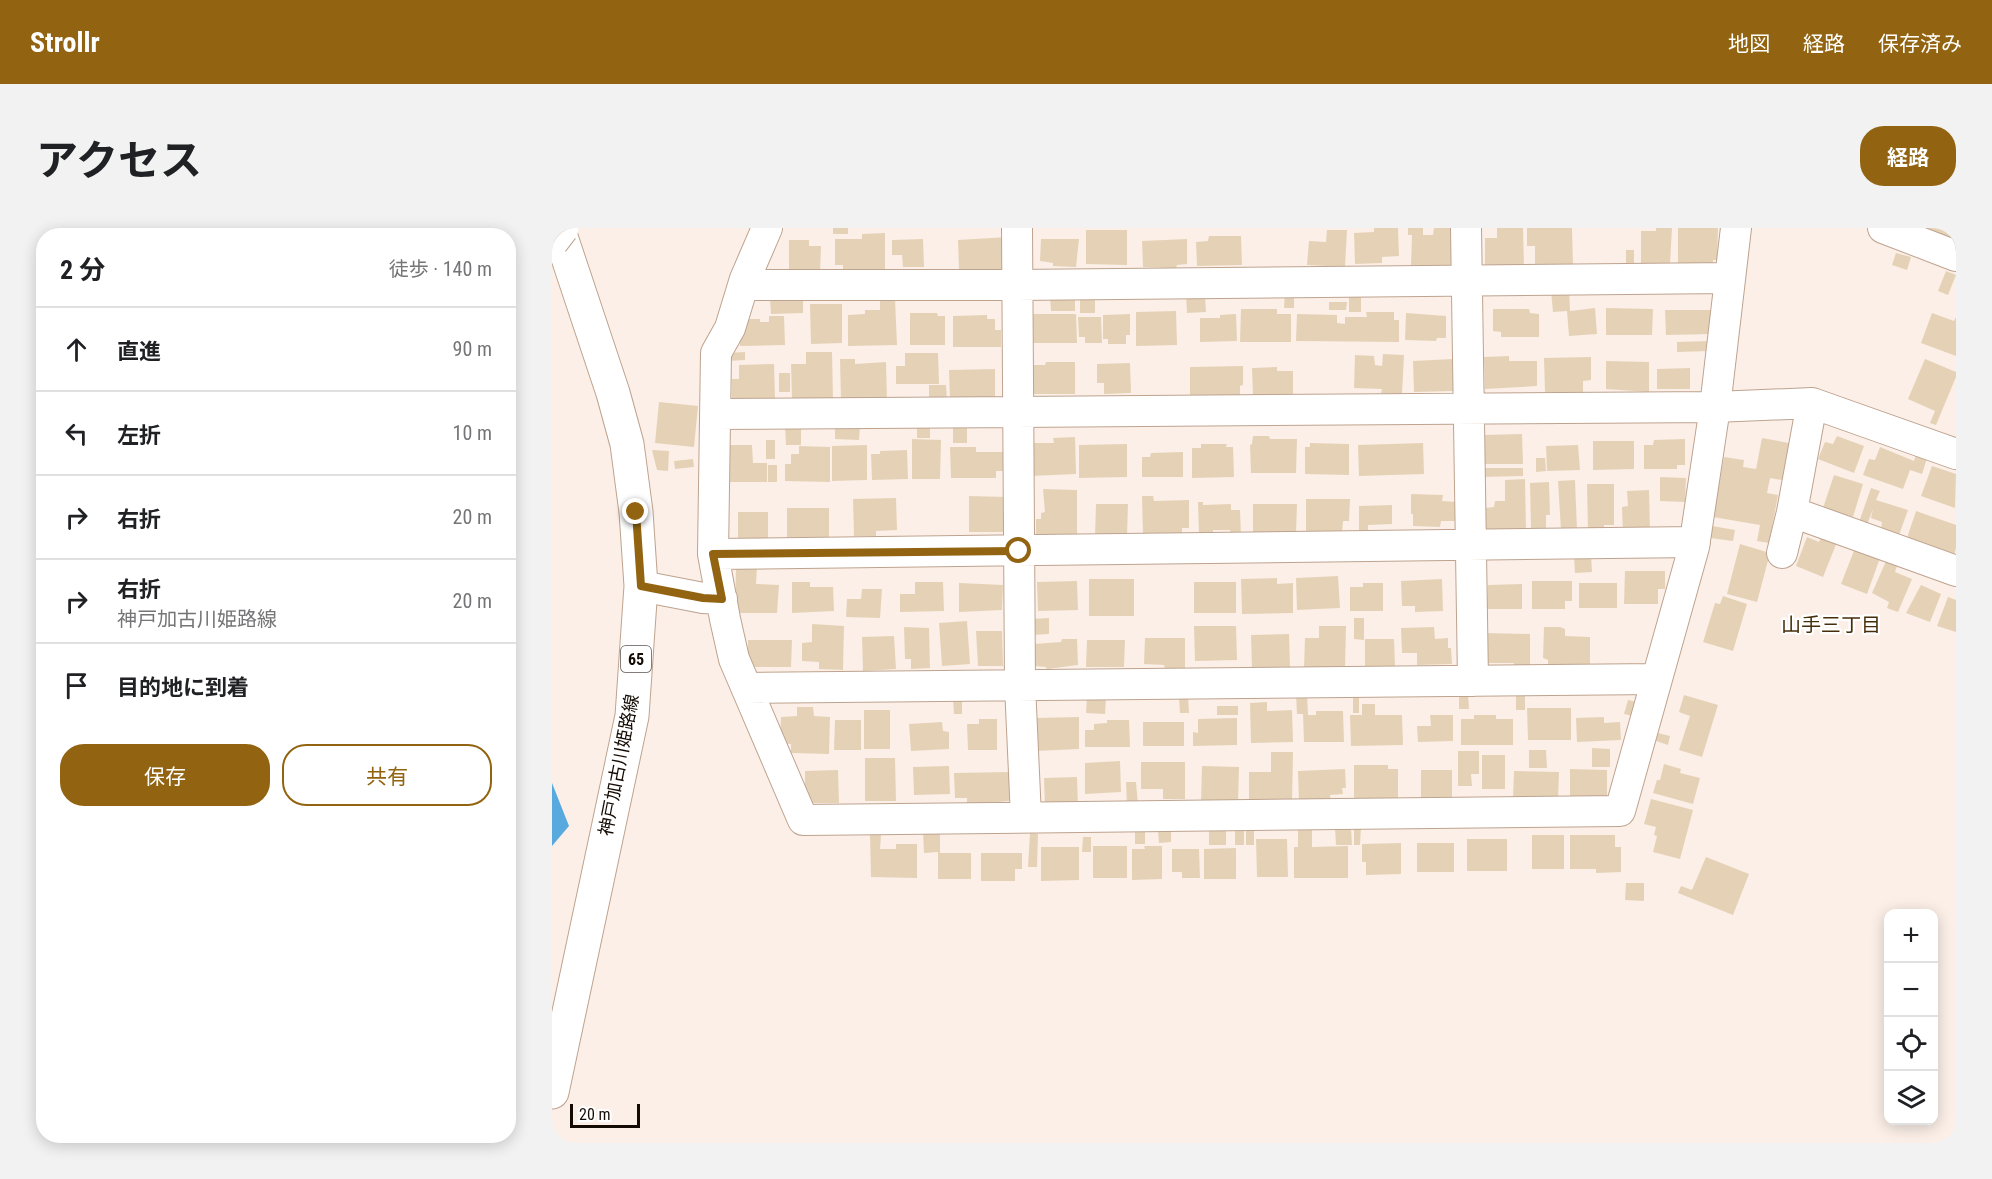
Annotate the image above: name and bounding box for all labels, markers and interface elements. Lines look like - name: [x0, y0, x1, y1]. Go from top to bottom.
- text: Strollr: [30, 26, 100, 59]
- text: 地図: [1728, 32, 1770, 56]
- text: 経路: [1803, 32, 1845, 56]
- text: 保存済み: [1878, 32, 1962, 56]
- button: 経路: [1860, 126, 1956, 186]
- text: アクセス: [36, 136, 202, 185]
- text: 2 分: [60, 255, 105, 285]
- text: 徒歩 · 140 m: [389, 257, 492, 281]
- icon: ahead: [60, 333, 93, 366]
- text: 90 m: [453, 337, 492, 361]
- text: 直進: [117, 339, 161, 364]
- icon: left: [60, 417, 93, 450]
- text: 10 m: [453, 421, 492, 445]
- text: 左折: [117, 423, 161, 448]
- route end: [622, 498, 648, 524]
- icon: right: [60, 501, 93, 534]
- text: 20 m: [453, 505, 492, 529]
- text: 右折: [117, 507, 161, 532]
- route start: [1005, 537, 1031, 563]
- text: 右折: [117, 577, 161, 602]
- icon: right: [60, 585, 93, 618]
- text: 20 m: [453, 589, 492, 613]
- text: 神戸加古川姫路線: [117, 607, 277, 631]
- district label: 山手三丁目: [1781, 613, 1881, 637]
- road number: 65: [621, 646, 651, 672]
- icon: arrive: [60, 669, 93, 702]
- text: 目的地に到着: [117, 675, 249, 700]
- street label: 神戸加古川姫路線: [594, 692, 643, 838]
- button: 保存: [60, 744, 270, 806]
- button: 共有: [282, 744, 492, 806]
- map controls: [1884, 909, 1938, 1125]
- button: +: [1884, 909, 1938, 963]
- button: −: [1884, 963, 1938, 1017]
- button: locate: [1884, 1017, 1938, 1071]
- button: layers: [1884, 1071, 1938, 1125]
- scale bar: [570, 1101, 640, 1128]
- text: 20 m: [579, 1105, 611, 1124]

